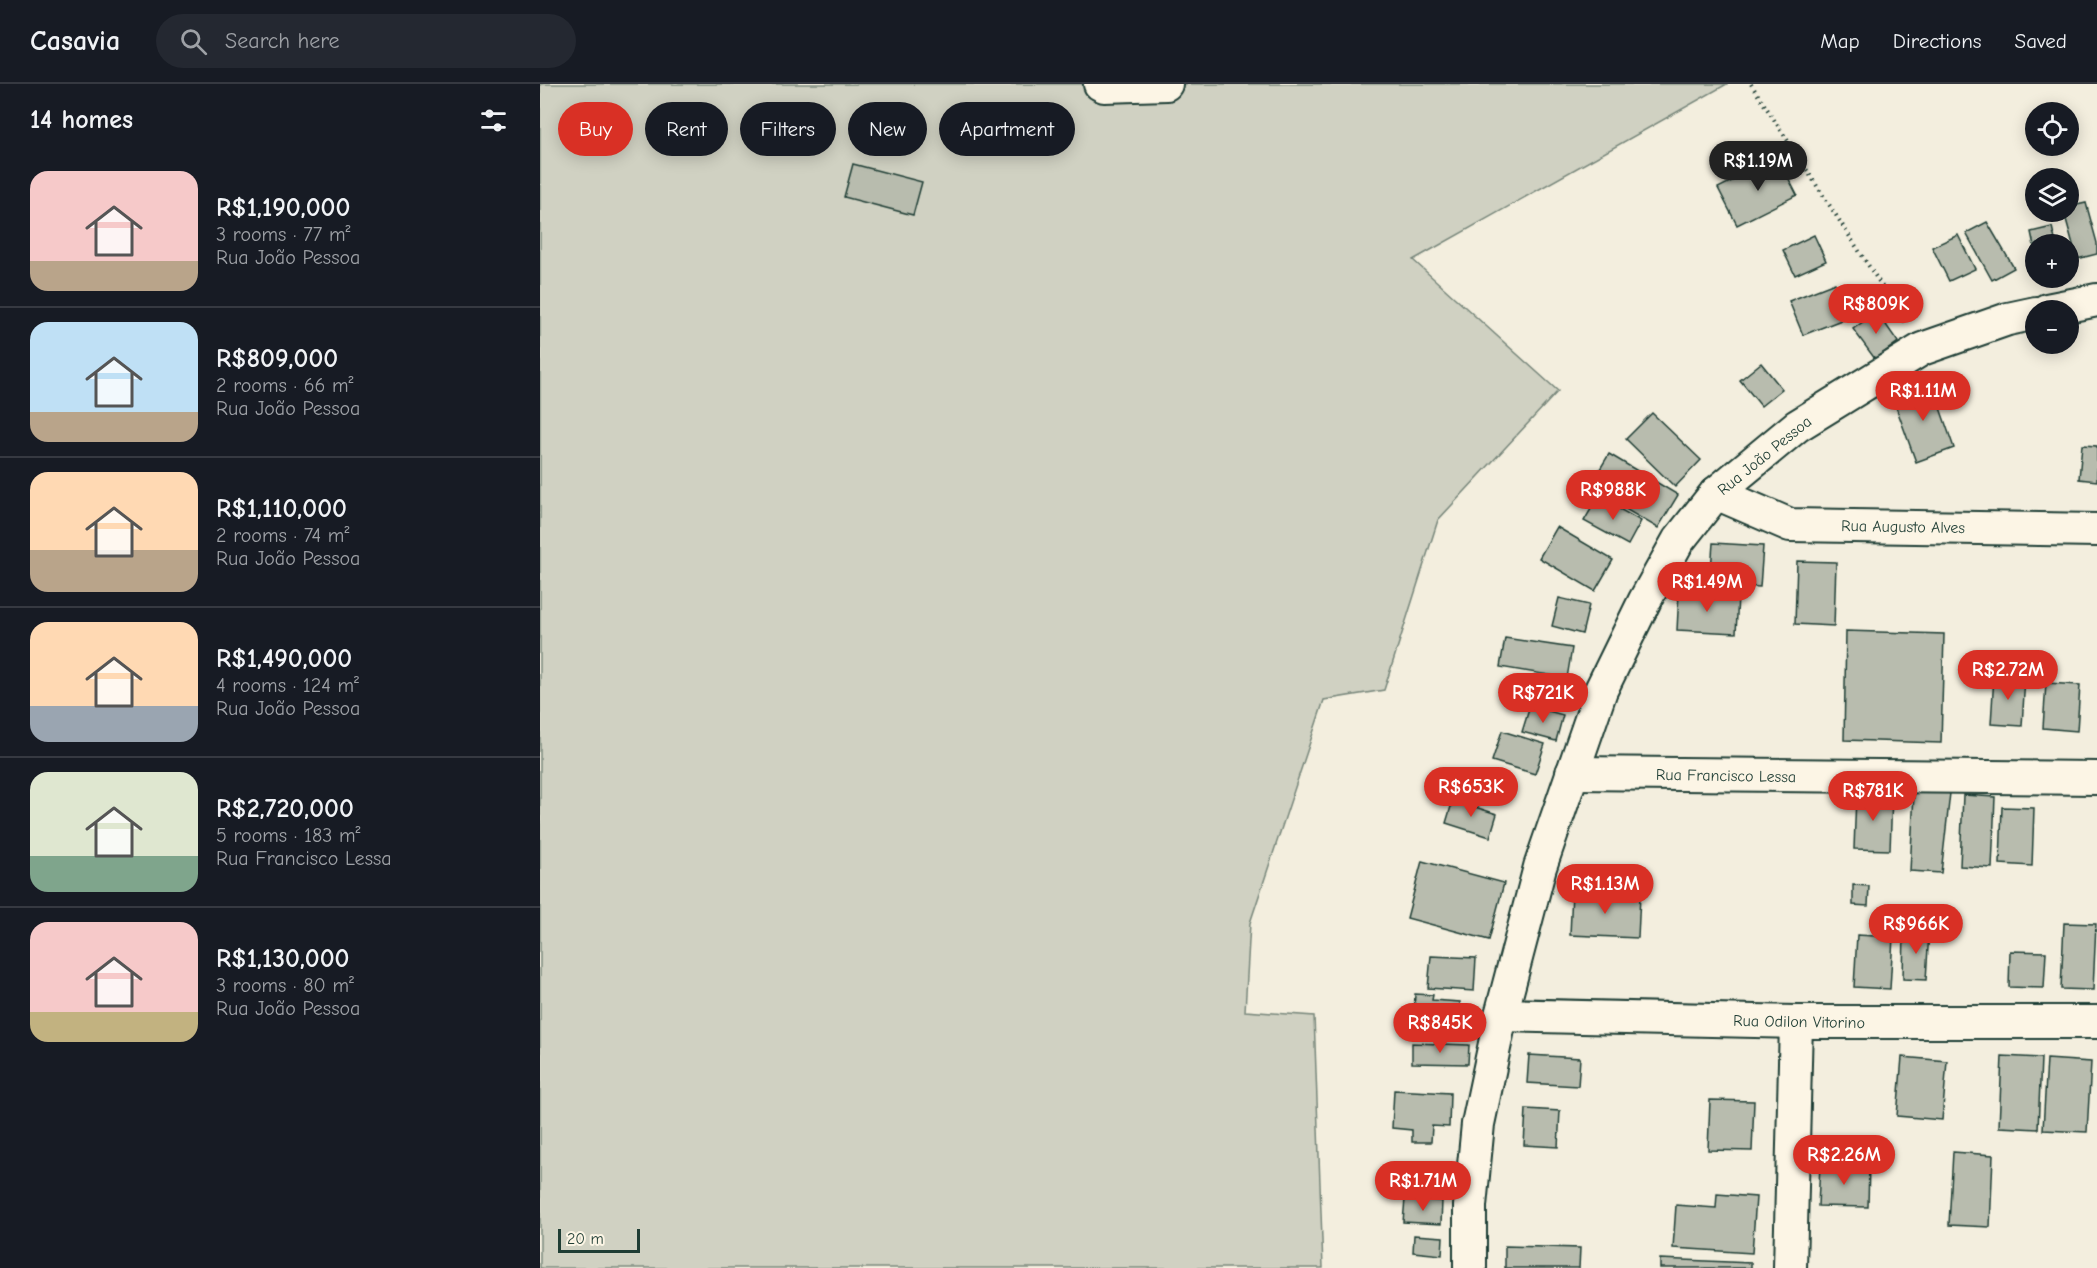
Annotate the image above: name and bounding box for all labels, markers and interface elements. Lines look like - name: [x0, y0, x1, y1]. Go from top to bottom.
- search box: [156, 14, 576, 68]
- text: Casavia: [30, 25, 120, 57]
- icon: search: [177, 25, 210, 58]
- text: Search here: [225, 28, 340, 54]
- text: Map: [1820, 29, 1860, 53]
- text: Directions: [1893, 29, 1982, 53]
- text: Saved: [2015, 29, 2067, 53]
- chip: Buy: [558, 102, 633, 156]
- chip: Rent: [645, 102, 728, 156]
- chip: Filters: [740, 102, 836, 156]
- chip: New: [848, 102, 927, 156]
- chip: Apartment: [939, 102, 1075, 156]
- map controls: [2025, 102, 2079, 354]
- button: locate: [2025, 102, 2079, 156]
- icon: filters: [477, 104, 510, 137]
- text: 14 homes: [30, 105, 133, 135]
- pin: R$1.19M: [1703, 141, 1813, 192]
- text: R$1.19M: [1723, 149, 1793, 172]
- button: layers: [2025, 168, 2079, 222]
- text: R$1,190,000: [216, 193, 350, 223]
- icon: home: [78, 195, 150, 267]
- text: 3 rooms · 77 m²: [216, 223, 350, 246]
- button: +: [2025, 234, 2079, 288]
- text: Rua João Pessoa: [216, 246, 360, 269]
- pin: R$809K: [1827, 284, 1925, 335]
- text: R$809K: [1842, 292, 1910, 315]
- button: −: [2025, 300, 2079, 354]
- text: R$809,000: [216, 344, 338, 374]
- icon: home: [78, 346, 150, 418]
- pin: R$1.11M: [1868, 371, 1978, 422]
- text: 2 rooms · 66 m²: [216, 374, 354, 397]
- text: R$1.11M: [1889, 379, 1957, 402]
- text: Rua João Pessoa: [216, 397, 360, 420]
- street label: Rua João Pessoa: [1714, 412, 1815, 499]
- pin: R$988K: [1564, 470, 1662, 521]
- text: R$988K: [1580, 478, 1646, 501]
- text: R$1,110,000: [216, 494, 347, 524]
- icon: home: [78, 496, 150, 568]
- street label: Rua Augusto Alves: [1841, 517, 1965, 537]
- text: 2 rooms · 74 m²: [216, 524, 349, 547]
- text: Rua João Pessoa: [216, 547, 360, 570]
- pin: R$1.49M: [1652, 562, 1762, 613]
- text: R$1.49M: [1671, 570, 1743, 593]
- text: R$1,490,000: [216, 644, 352, 674]
- icon: home: [78, 646, 150, 718]
- pin: R$2.72M: [1953, 650, 2063, 701]
- text: R$2.72M: [1972, 658, 2044, 681]
- pin: R$721K: [1494, 673, 1592, 724]
- text: 4 rooms · 124 m²: [216, 674, 359, 697]
- text: R$721K: [1512, 681, 1574, 704]
- text: Rua João Pessoa: [216, 697, 360, 720]
- street label: Rua Francisco Lessa: [1656, 766, 1796, 786]
- pin: R$653K: [1422, 767, 1520, 818]
- pin: R$781K: [1824, 771, 1922, 822]
- text: R$653K: [1438, 775, 1504, 798]
- text: R$781K: [1842, 779, 1904, 802]
- text: R$2,720,000: [216, 794, 354, 824]
- icon: home: [78, 796, 150, 868]
- text: 5 rooms · 183 m²: [216, 824, 361, 847]
- text: Rua Francisco Lessa: [216, 847, 392, 870]
- pin: R$1.13M: [1550, 864, 1660, 915]
- text: R$1.13M: [1570, 872, 1640, 895]
- pin: R$966K: [1867, 904, 1965, 955]
- text: R$966K: [1883, 912, 1949, 935]
- text: R$1,130,000: [216, 944, 349, 974]
- icon: home: [78, 946, 150, 1018]
- text: 3 rooms · 80 m²: [216, 974, 354, 997]
- text: Rua João Pessoa: [216, 997, 360, 1020]
- pin: R$845K: [1391, 1003, 1489, 1054]
- text: R$845K: [1407, 1011, 1473, 1034]
- street label: Rua Odilon Vitorino: [1733, 1012, 1865, 1032]
- pin: R$2.26M: [1789, 1135, 1899, 1186]
- text: R$2.26M: [1807, 1143, 1881, 1166]
- pin: R$1.71M: [1368, 1161, 1478, 1212]
- text: R$1.71M: [1389, 1169, 1457, 1192]
- scale bar: [558, 1226, 640, 1254]
- text: 20 m: [567, 1230, 604, 1248]

